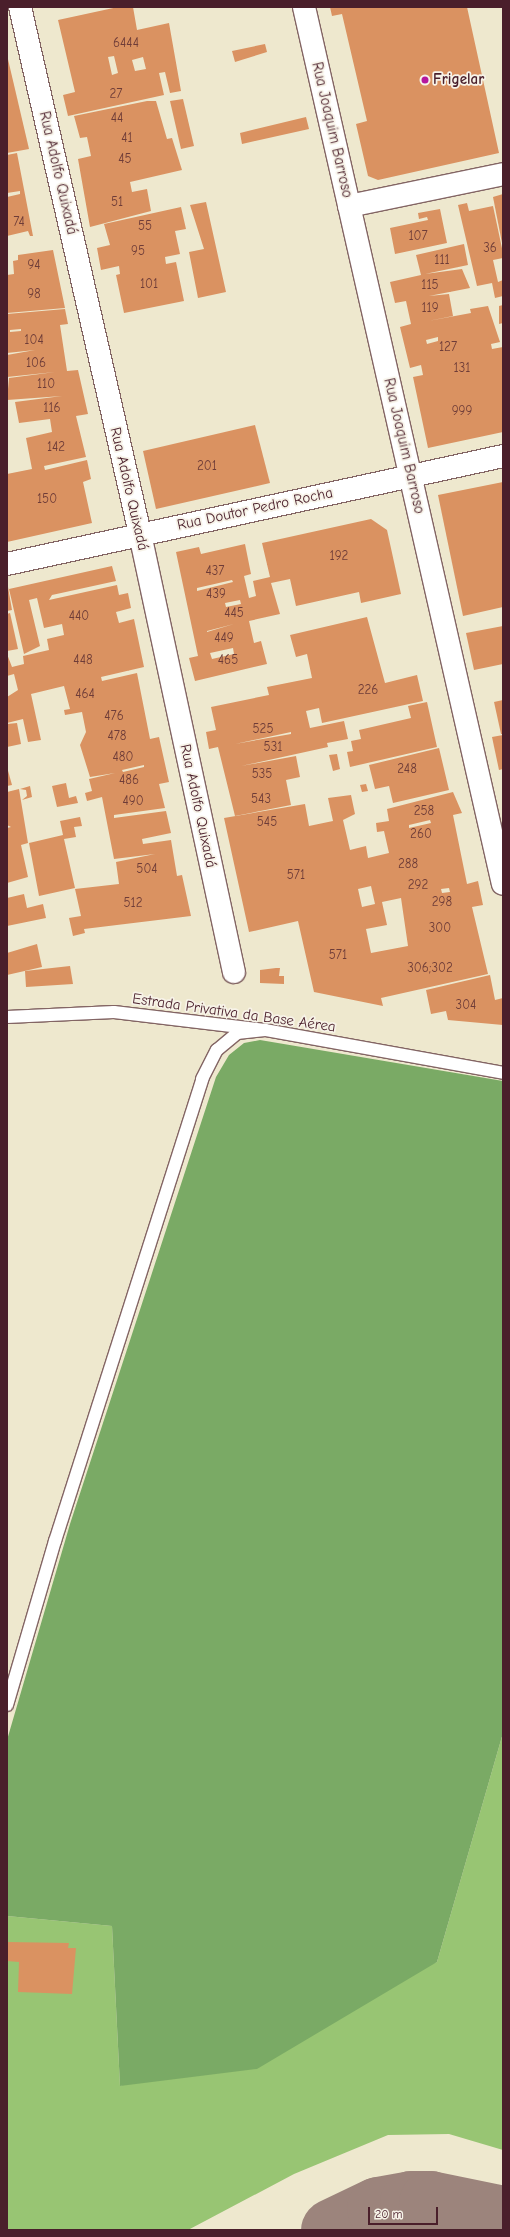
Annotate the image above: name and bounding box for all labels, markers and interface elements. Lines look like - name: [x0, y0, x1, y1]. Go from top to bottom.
- house number: 6444: [113, 35, 139, 51]
- street label: Rua Joaquim Barroso: [308, 60, 356, 200]
- place label: Frigelar: [433, 71, 484, 89]
- marker: Frigelar: [420, 75, 430, 85]
- house number: 27: [110, 86, 122, 102]
- street label: Rua Adolfo Quixadá: [35, 110, 81, 236]
- house number: 44: [111, 110, 123, 126]
- house number: 41: [121, 130, 133, 146]
- house number: 45: [118, 151, 132, 167]
- house number: 51: [111, 194, 123, 210]
- house number: 74: [13, 214, 25, 230]
- house number: 55: [138, 218, 152, 234]
- house number: 107: [408, 228, 428, 244]
- house number: 36: [483, 240, 497, 256]
- house number: 95: [131, 243, 145, 259]
- house number: 111: [434, 252, 450, 268]
- house number: 94: [27, 257, 41, 273]
- house number: 101: [140, 276, 158, 292]
- house number: 115: [421, 277, 439, 293]
- house number: 98: [27, 286, 41, 302]
- house number: 119: [421, 300, 439, 316]
- house number: 104: [24, 332, 44, 348]
- house number: 127: [439, 339, 457, 355]
- house number: 106: [26, 355, 46, 371]
- house number: 131: [454, 360, 470, 376]
- house number: 110: [37, 376, 55, 392]
- street label: Rua Joaquim Barroso: [380, 376, 428, 516]
- house number: 116: [43, 400, 61, 416]
- house number: 999: [452, 403, 472, 419]
- street label: Rua Adolfo Quixadá: [106, 426, 152, 552]
- house number: 142: [47, 439, 65, 455]
- house number: 201: [197, 458, 217, 474]
- street label: Rua Doutor Pedro Rocha: [175, 484, 335, 534]
- house number: 150: [37, 491, 57, 507]
- house number: 192: [330, 548, 348, 564]
- house number: 437: [205, 563, 225, 579]
- house number: 439: [206, 586, 226, 602]
- house number: 445: [224, 605, 244, 621]
- house number: 440: [69, 608, 89, 624]
- house number: 449: [214, 630, 234, 646]
- house number: 448: [73, 652, 93, 668]
- house number: 465: [218, 652, 238, 668]
- house number: 226: [358, 682, 378, 698]
- house number: 464: [75, 686, 95, 702]
- house number: 476: [104, 708, 124, 724]
- house number: 525: [253, 721, 273, 737]
- house number: 478: [107, 728, 127, 744]
- house number: 531: [264, 739, 282, 755]
- street label: Rua Adolfo Quixadá: [176, 743, 220, 869]
- house number: 480: [113, 749, 133, 765]
- house number: 248: [397, 761, 417, 777]
- house number: 535: [252, 766, 272, 782]
- house number: 486: [119, 772, 139, 788]
- house number: 543: [251, 791, 271, 807]
- house number: 490: [122, 793, 144, 809]
- house number: 258: [414, 803, 434, 819]
- house number: 545: [257, 814, 277, 830]
- house number: 260: [410, 826, 432, 842]
- house number: 288: [398, 856, 418, 872]
- house number: 504: [136, 861, 158, 877]
- house number: 571: [287, 867, 305, 883]
- house number: 292: [408, 877, 428, 893]
- house number: 298: [432, 894, 452, 910]
- house number: 512: [124, 895, 142, 911]
- house number: 300: [429, 920, 451, 936]
- house number: 571: [329, 947, 347, 963]
- house number: 306;302: [407, 960, 453, 976]
- street label: Estrada Privativa da Base Aérea: [131, 990, 337, 1036]
- house number: 304: [456, 997, 476, 1013]
- scale bar: [370, 2199, 440, 2225]
- text: 20 m: [375, 2207, 403, 2221]

